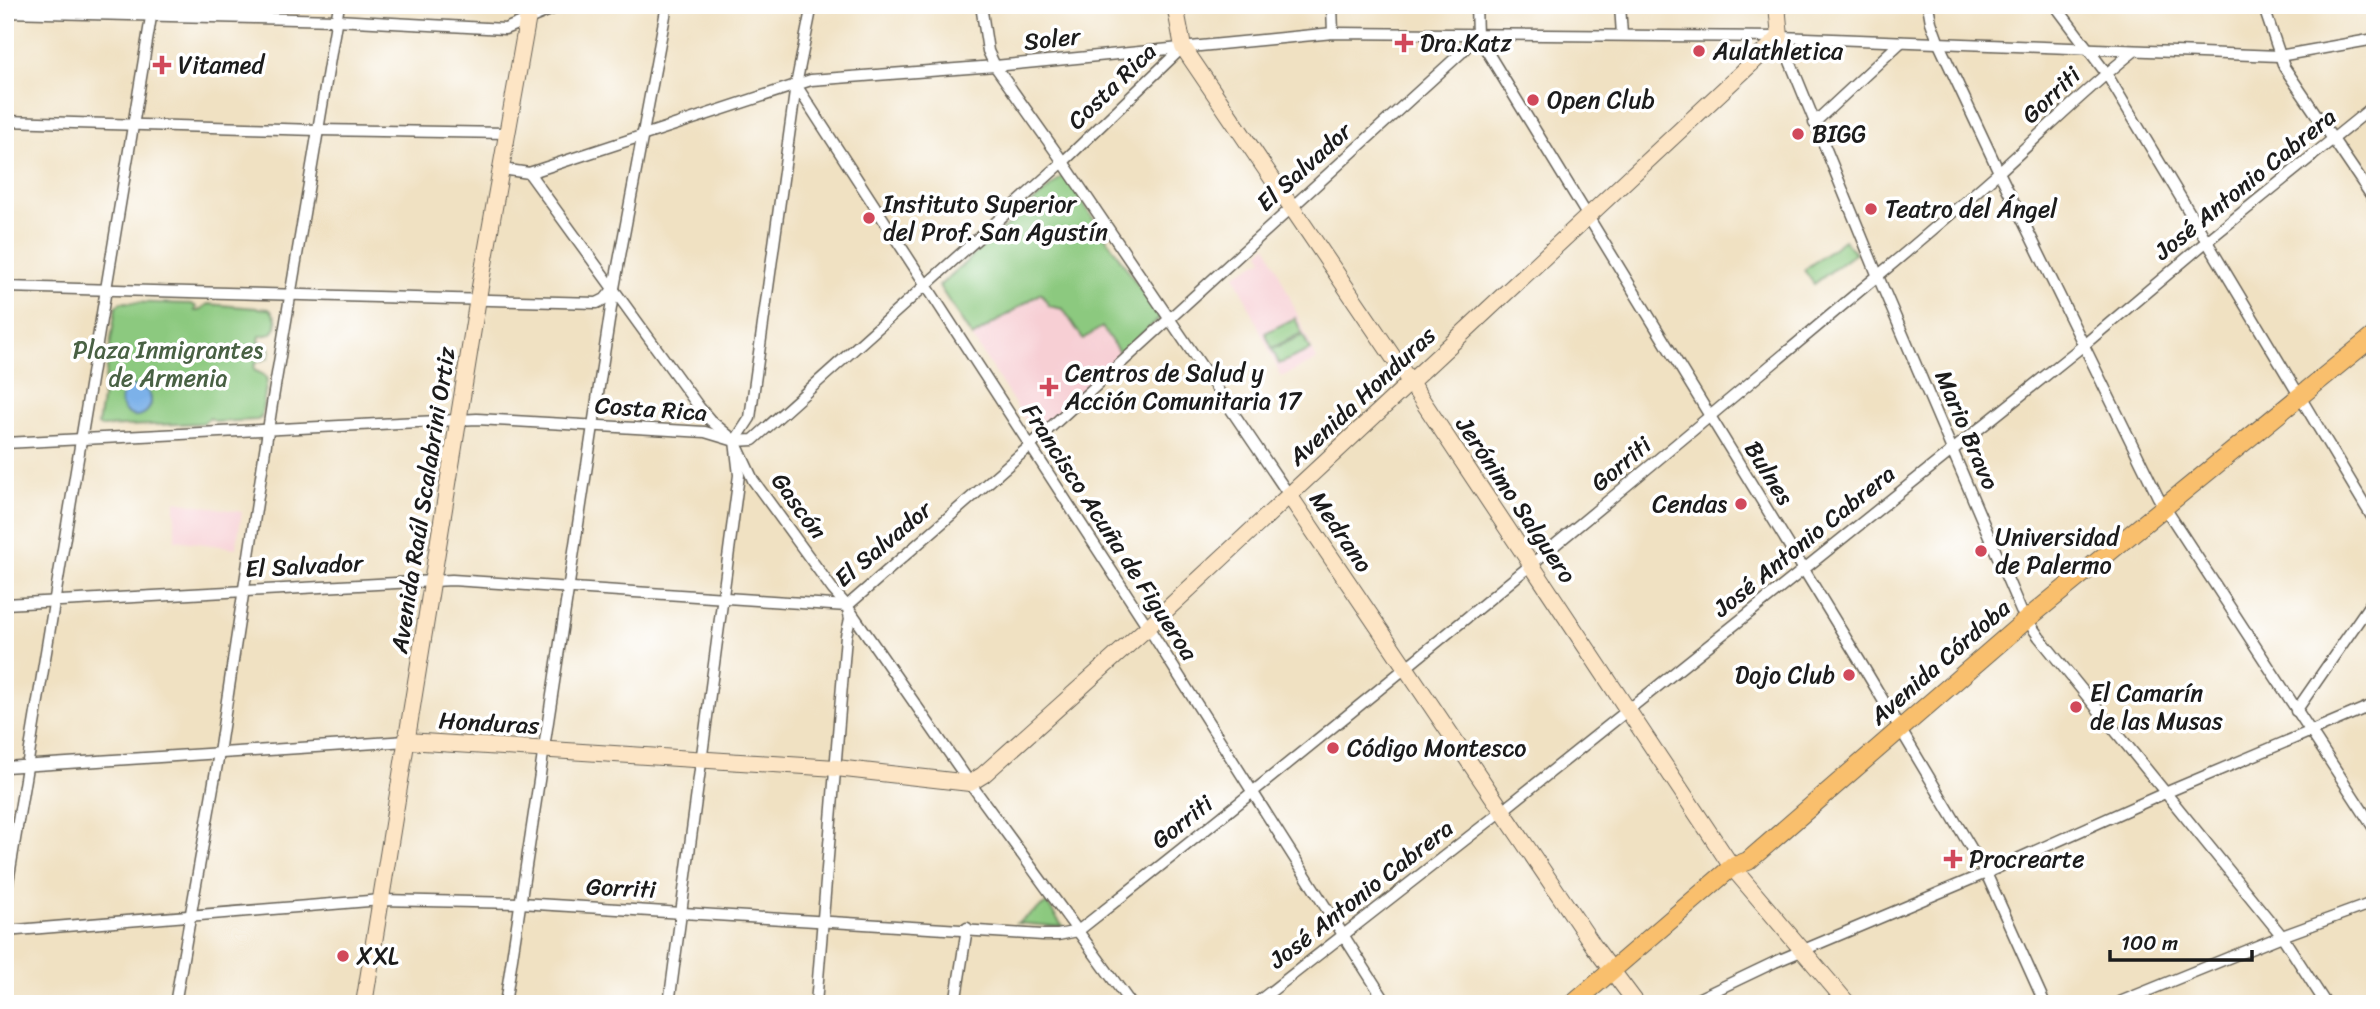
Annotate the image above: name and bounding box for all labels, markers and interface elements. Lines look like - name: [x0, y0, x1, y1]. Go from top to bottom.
- street label: Soler: [1022, 15, 1084, 63]
- place label: Dra.Katz: [1420, 22, 1513, 64]
- place label: Aulathletica: [1712, 30, 1844, 72]
- street label: Costa Rica: [1057, 32, 1167, 140]
- marker: Dra.Katz: [1394, 33, 1414, 53]
- marker: Aulathletica: [1691, 43, 1707, 59]
- place label: Vitamed: [178, 44, 265, 86]
- marker: Vitamed: [152, 55, 172, 75]
- street label: Gorriti: [2011, 56, 2091, 134]
- place label: Open Club: [1547, 79, 1655, 121]
- marker: Open Club: [1525, 92, 1541, 108]
- street label: José Antonio Cabrera: [2143, 97, 2346, 272]
- street label: El Salvador: [1246, 110, 1363, 222]
- place label: BIGG: [1812, 113, 1867, 155]
- marker: BIGG: [1790, 126, 1806, 142]
- place label: Instituto Superior del Prof. San Agustín: [882, 183, 1108, 253]
- place label: Teatro del Ángel: [1885, 188, 2058, 230]
- marker: Teatro del Ángel: [1863, 201, 1879, 217]
- marker: Instituto Superior del Prof. San Agustín: [861, 210, 877, 226]
- street label: Avenida Honduras: [1277, 315, 1447, 477]
- park label: Plaza Inmigrantes de Armenia: [73, 329, 263, 399]
- street label: Avenida Raúl Scalabrini Ortiz: [378, 343, 468, 657]
- place label: Centros de Salud y Acción Comunitaria 17: [1064, 352, 1303, 422]
- street label: Mario Bravo: [1923, 363, 2011, 497]
- marker: Centros de Salud y Acción Comunitaria 17: [1039, 377, 1059, 397]
- street label: Costa Rica: [594, 384, 708, 434]
- street label: Francisco Acuña de Figueroa: [1011, 395, 1210, 670]
- street label: Jerónimo Salguero: [1444, 407, 1588, 592]
- street label: Gorriti: [1581, 425, 1661, 503]
- street label: Bulnes: [1733, 432, 1805, 514]
- street label: José Antonio Cabrera: [1702, 454, 1905, 629]
- street label: Gascón: [760, 463, 838, 549]
- street label: Medrano: [1298, 482, 1384, 582]
- place label: Cendas: [1652, 483, 1727, 525]
- street label: El Salvador: [824, 489, 943, 598]
- marker: Cendas: [1733, 496, 1749, 512]
- place label: Universidad de Palermo: [1995, 516, 2120, 586]
- street label: El Salvador: [244, 542, 366, 590]
- marker: Universidad de Palermo: [1973, 543, 1989, 559]
- street label: Avenida Córdoba: [1859, 588, 2021, 736]
- place label: Dojo Club: [1735, 654, 1835, 696]
- marker: Dojo Club: [1841, 667, 1857, 683]
- place label: El Camarín de las Musas: [2090, 672, 2223, 742]
- street label: Honduras: [438, 699, 541, 747]
- marker: El Camarín de las Musas: [2068, 699, 2084, 715]
- place label: Código Montesco: [1347, 727, 1527, 769]
- marker: Código Montesco: [1325, 740, 1341, 756]
- street label: Gorriti: [1142, 784, 1223, 860]
- street label: José Antonio Cabrera: [1259, 808, 1463, 980]
- place label: Procrearte: [1969, 838, 2084, 880]
- marker: Procrearte: [1943, 849, 1963, 869]
- street label: Gorriti: [585, 865, 657, 911]
- scale bar: [2110, 918, 2252, 962]
- text: 100 m: [2121, 924, 2178, 962]
- place label: XXL: [356, 935, 399, 977]
- marker: XXL: [335, 948, 351, 964]

